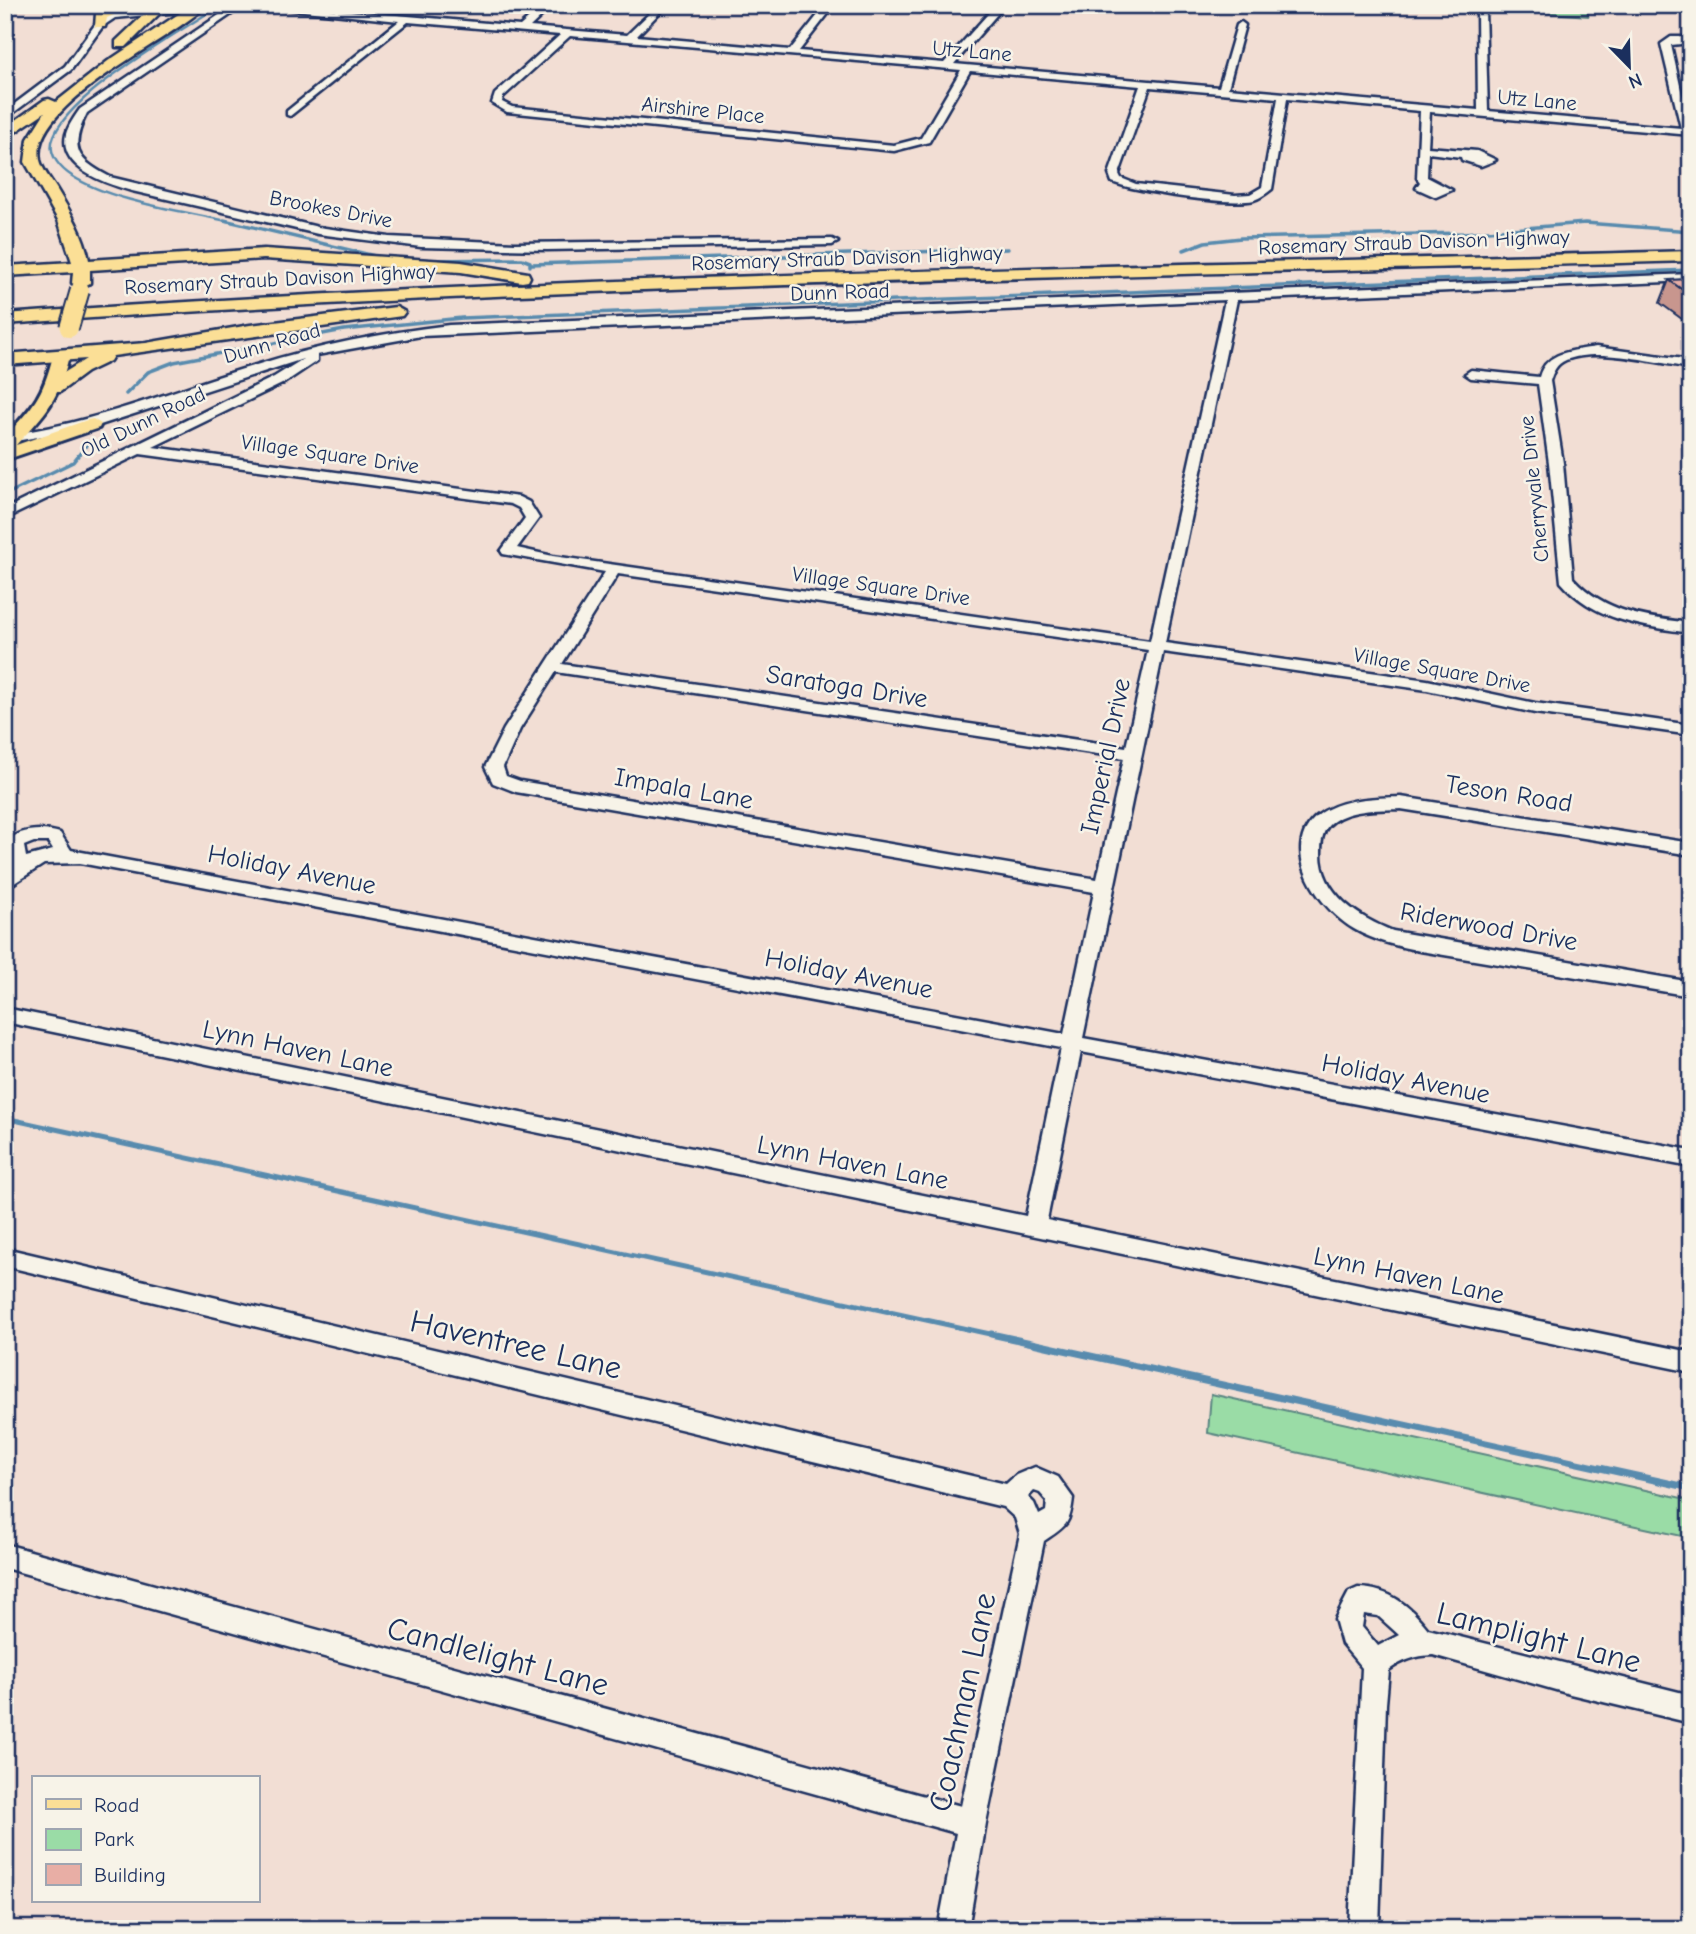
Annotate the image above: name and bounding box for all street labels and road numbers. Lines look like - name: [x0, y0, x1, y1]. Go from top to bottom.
- street label: Utz Lane: [931, 36, 1013, 66]
- street label: Utz Lane: [1496, 85, 1578, 115]
- street label: Airshire Place: [640, 92, 766, 128]
- street label: Brookes Drive: [268, 185, 394, 233]
- street label: Rosemary Straub Davison Highway: [1258, 225, 1571, 259]
- street label: Rosemary Straub Davison Highway: [691, 241, 1004, 275]
- street label: Rosemary Straub Davison Highway: [124, 259, 437, 299]
- street label: Dunn Road: [790, 278, 890, 306]
- street label: Dunn Road: [221, 318, 323, 368]
- street label: Old Dunn Road: [77, 381, 209, 463]
- street label: Cherryvale Drive: [1514, 415, 1554, 563]
- street label: Village Square Drive: [240, 430, 420, 478]
- street label: Village Square Drive: [791, 562, 971, 610]
- street label: Village Square Drive: [1352, 643, 1532, 697]
- street label: Saratoga Drive: [764, 659, 930, 715]
- street label: Imperial Drive: [1075, 676, 1137, 837]
- street label: Impala Lane: [612, 762, 755, 816]
- street label: Teson Road: [1443, 769, 1575, 819]
- street label: Holiday Avenue: [205, 839, 379, 901]
- street label: Riderwood Drive: [1398, 897, 1580, 957]
- street label: Holiday Avenue: [762, 943, 936, 1005]
- street label: Lynn Haven Lane: [200, 1014, 396, 1084]
- street label: Holiday Avenue: [1319, 1048, 1493, 1110]
- street label: Lynn Haven Lane: [755, 1130, 951, 1196]
- street label: Lynn Haven Lane: [1311, 1241, 1507, 1311]
- street label: Haventree Lane: [407, 1302, 625, 1387]
- street label: Coachman Lane: [921, 1589, 1004, 1815]
- street label: Lamplight Lane: [1433, 1594, 1645, 1681]
- street label: Candlelight Lane: [383, 1609, 613, 1704]

